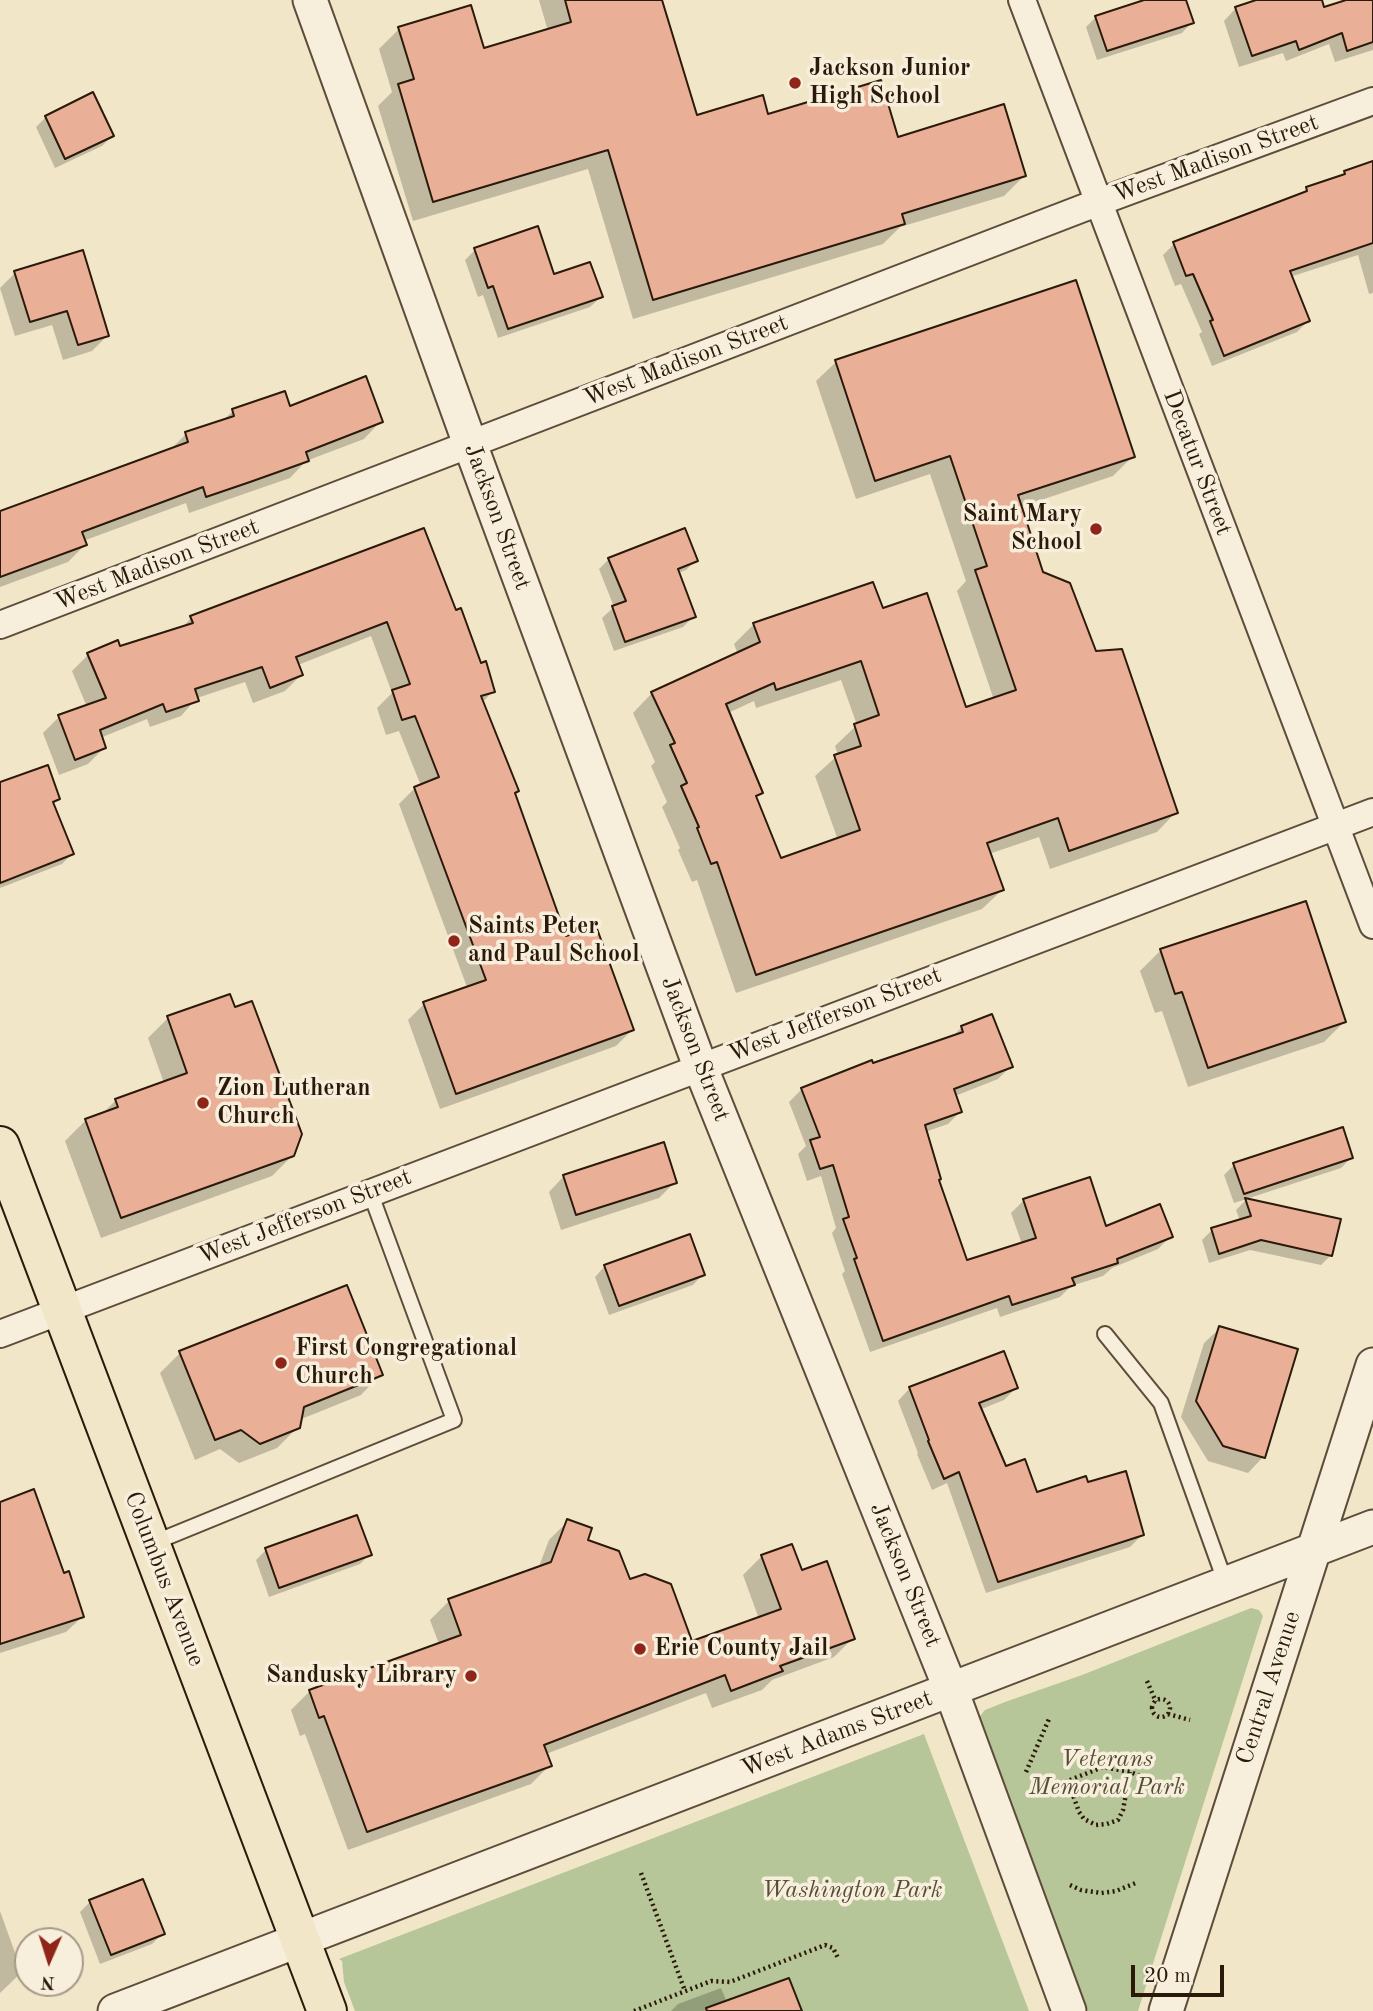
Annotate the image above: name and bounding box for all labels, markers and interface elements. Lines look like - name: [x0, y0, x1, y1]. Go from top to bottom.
- place label: Jackson Junior High School: [809, 55, 970, 111]
- marker: Jackson Junior High School: [787, 75, 803, 91]
- street label: West Madison Street: [1109, 108, 1323, 210]
- street label: West Madison Street: [580, 309, 792, 413]
- street label: Decatur Street: [1156, 386, 1238, 540]
- street label: Jackson Street: [457, 440, 537, 594]
- place label: Saint Mary School: [962, 501, 1082, 557]
- street label: West Madison Street: [51, 513, 263, 617]
- marker: Saint Mary School: [1088, 521, 1104, 537]
- place label: Saints Peter and Paul School: [468, 913, 640, 969]
- marker: Saints Peter and Paul School: [446, 933, 462, 949]
- street label: West Jefferson Street: [724, 961, 946, 1069]
- street label: Jackson Street: [654, 972, 736, 1126]
- place label: Zion Lutheran Church: [217, 1075, 371, 1131]
- marker: Zion Lutheran Church: [195, 1095, 211, 1111]
- street label: West Jefferson Street: [194, 1163, 416, 1271]
- place label: First Congregational Church: [295, 1335, 517, 1391]
- marker: First Congregational Church: [273, 1355, 289, 1371]
- street label: Columbus Avenue: [117, 1488, 211, 1670]
- street label: Jackson Street: [863, 1499, 947, 1651]
- street label: Central Avenue: [1231, 1608, 1307, 1768]
- place label: Erie County Jail: [654, 1635, 828, 1663]
- marker: Erie County Jail: [632, 1641, 648, 1657]
- place label: Sandusky Library: [266, 1662, 457, 1690]
- marker: Sandusky Library: [463, 1668, 479, 1684]
- street label: West Adams Street: [737, 1684, 937, 1784]
- park label: Veterans Memorial Park: [1029, 1746, 1185, 1802]
- park label: Washington Park: [761, 1877, 943, 1905]
- north arrow: [14, 1927, 84, 1997]
- scale bar: [1135, 1952, 1228, 1996]
- text: 20 m: [1144, 1966, 1191, 1987]
- text: N: [40, 1972, 56, 1991]

